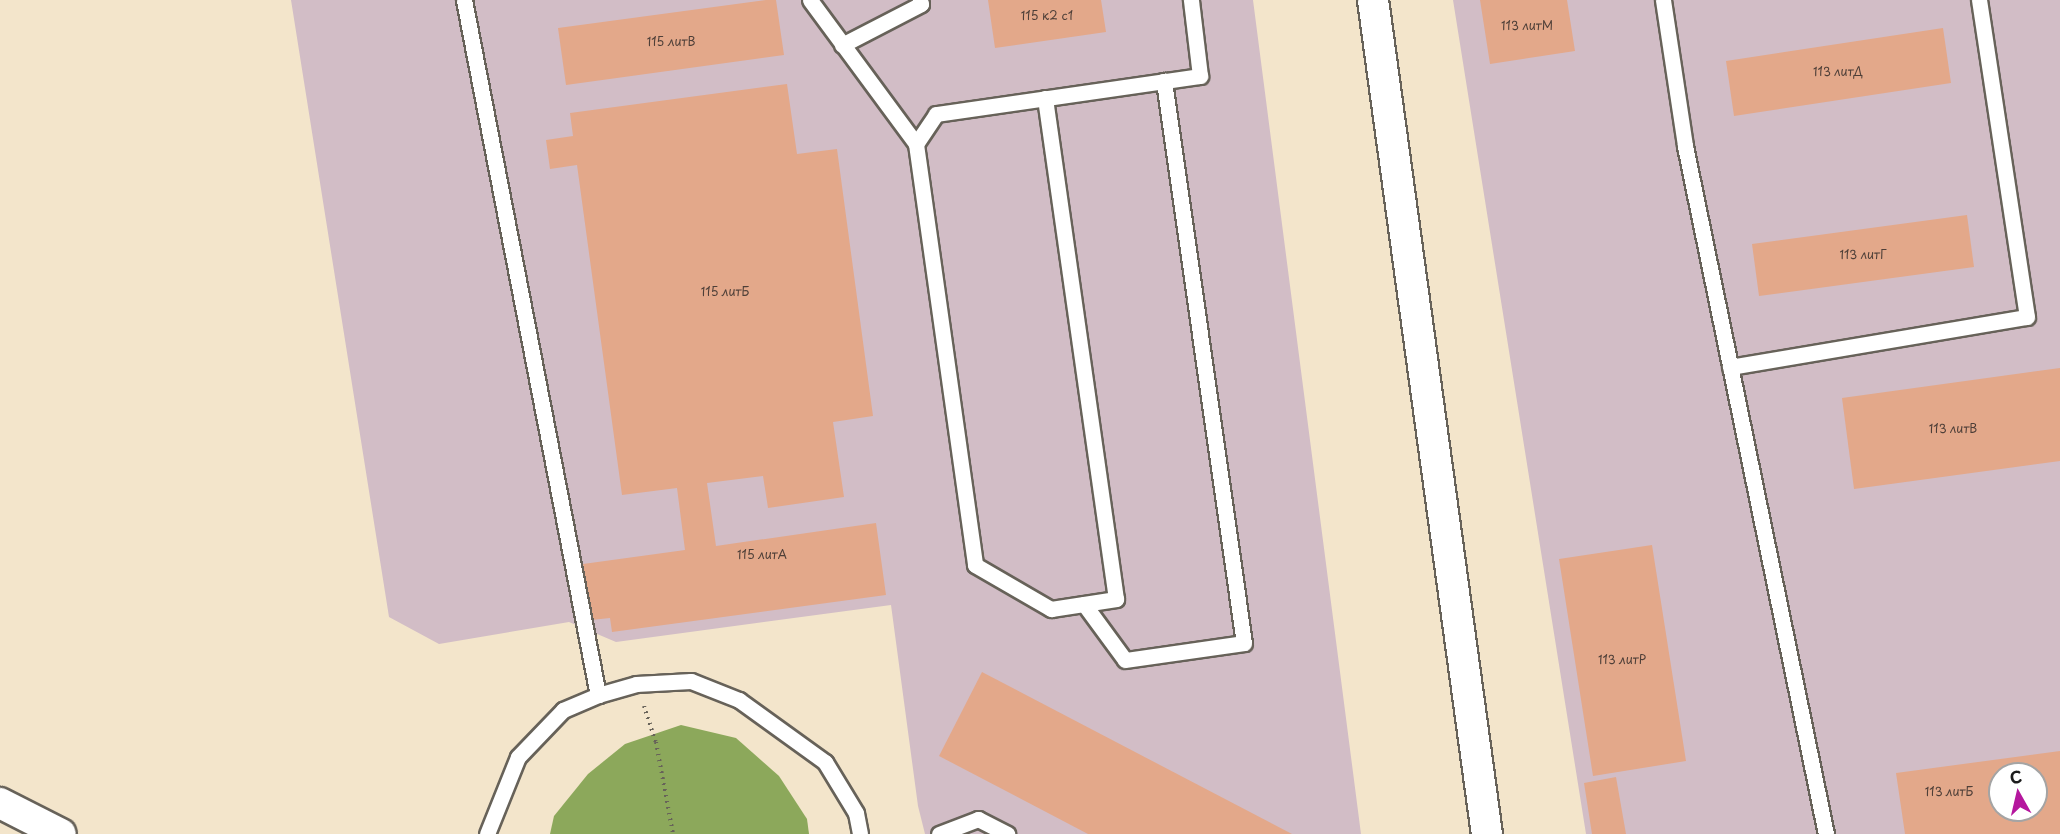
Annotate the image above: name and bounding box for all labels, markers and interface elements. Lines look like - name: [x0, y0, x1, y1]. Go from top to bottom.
- house number: 115 к2 с1: [1021, 9, 1073, 23]
- house number: 113 литМ: [1501, 19, 1553, 33]
- house number: 115 литВ: [647, 35, 695, 49]
- house number: 113 литД: [1813, 65, 1863, 79]
- house number: 113 литГ: [1839, 248, 1887, 262]
- house number: 115 литБ: [701, 285, 749, 299]
- house number: 113 литВ: [1928, 422, 1978, 436]
- house number: 115 литА: [737, 548, 787, 562]
- house number: 113 литР: [1598, 653, 1646, 667]
- north arrow: [1988, 762, 2048, 822]
- text: С: [2008, 763, 2023, 789]
- house number: 113 литБ: [1924, 785, 1974, 799]

